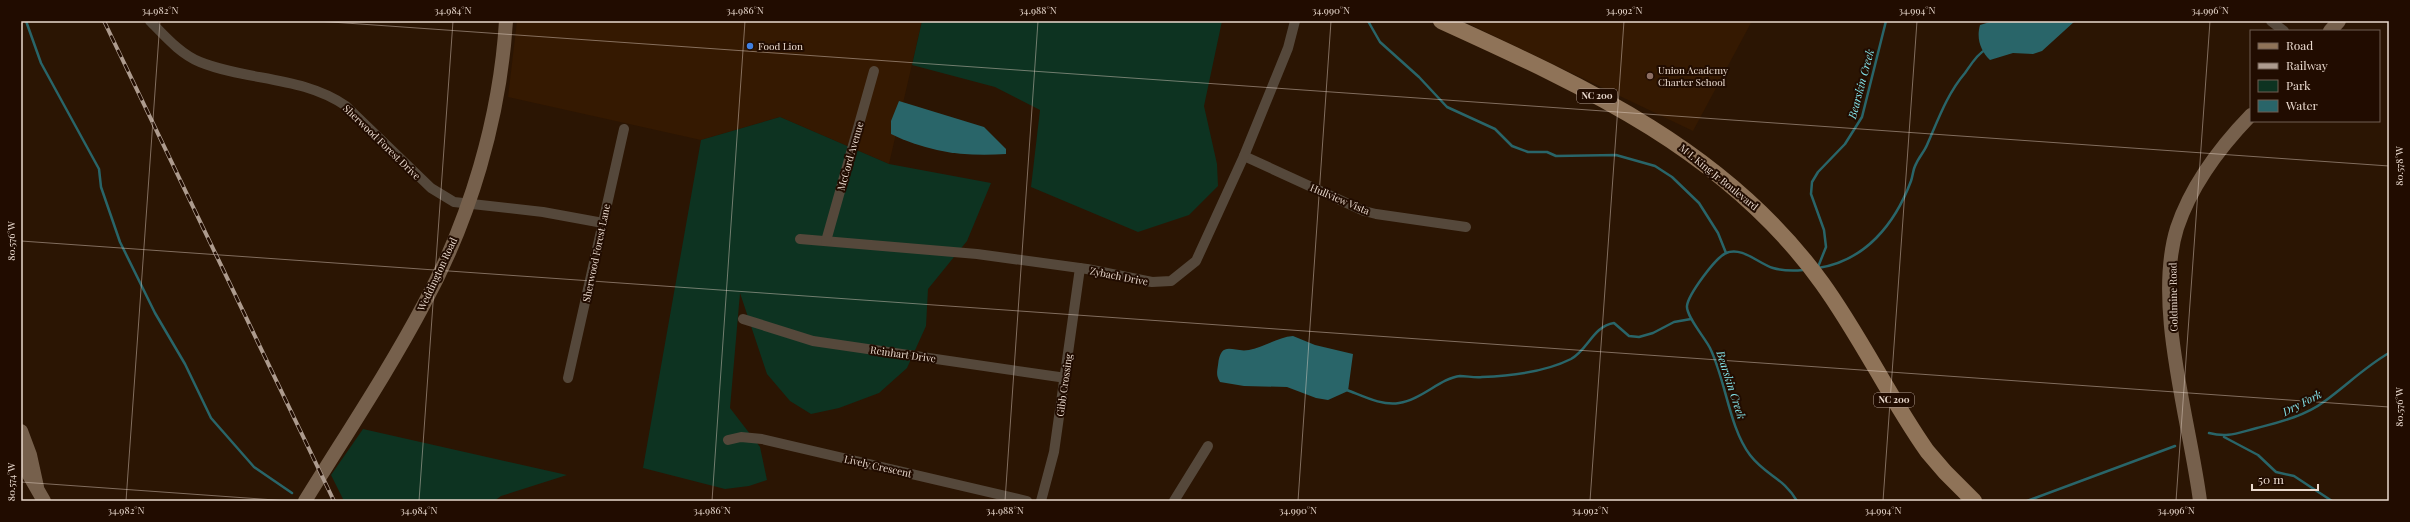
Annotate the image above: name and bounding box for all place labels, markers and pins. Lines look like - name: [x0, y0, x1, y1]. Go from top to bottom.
- place label: Food Lion: [758, 39, 803, 53]
- marker: Food Lion: [745, 41, 755, 51]
- place label: Union Academy Charter School: [1658, 63, 1728, 89]
- marker: Union Academy Charter School: [1645, 71, 1655, 81]

